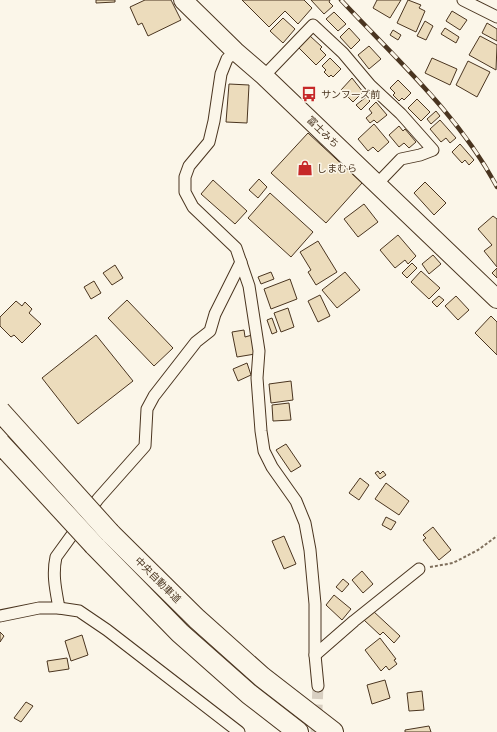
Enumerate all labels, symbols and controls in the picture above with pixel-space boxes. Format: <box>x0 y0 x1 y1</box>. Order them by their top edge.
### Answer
bus stop icon: サンフーズ前 <box>300 85 318 103</box>
place label: サンフーズ前 <box>321 89 380 100</box>
street label: 富士みち <box>305 114 341 150</box>
shop icon: しまむら <box>296 159 314 177</box>
place label: しまむら <box>317 163 357 174</box>
street label: 中央自動車道 <box>133 555 183 605</box>

